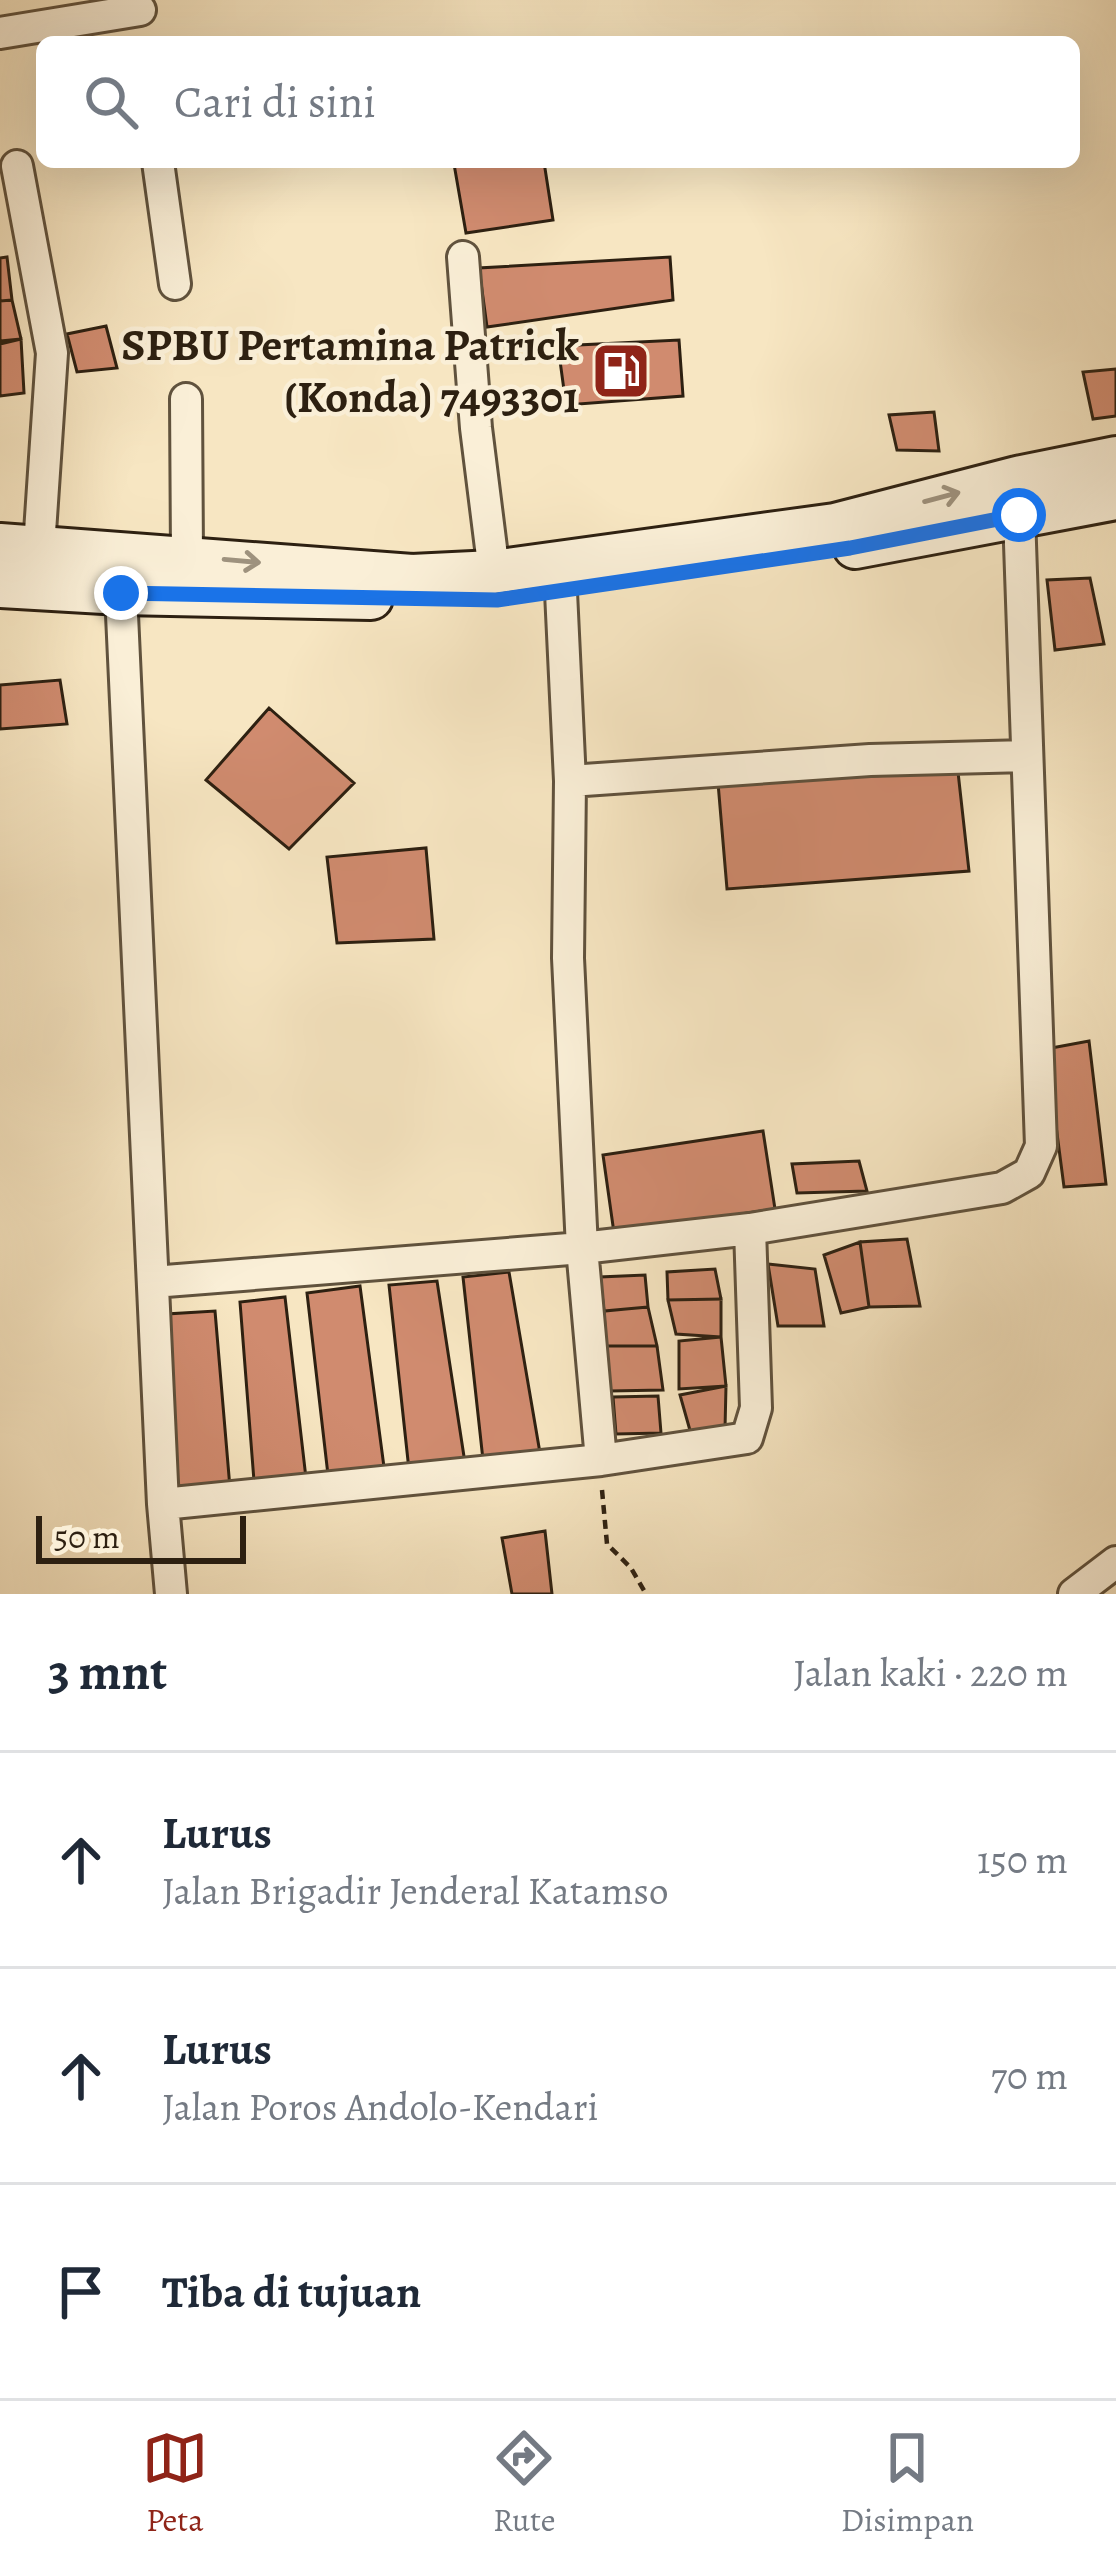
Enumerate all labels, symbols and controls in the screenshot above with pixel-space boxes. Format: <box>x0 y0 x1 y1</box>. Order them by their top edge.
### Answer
search box <box>36 36 1080 168</box>
icon: search <box>78 69 144 135</box>
text: Cari di sini <box>174 71 376 133</box>
place label: SPBU Pertamina Patrick (Konda) 7493301 <box>121 314 580 428</box>
fuel station icon: SPBU Pertamina Patrick (Konda) 7493301 <box>590 340 652 402</box>
one-way arrow <box>922 485 960 507</box>
route start <box>992 488 1046 542</box>
one-way arrow <box>222 550 261 573</box>
route end <box>94 566 148 620</box>
scale bar <box>36 1510 246 1563</box>
text: 50 m <box>54 1514 120 1559</box>
text: 3 mnt <box>48 1637 167 1707</box>
text: Jalan kaki · 220 m <box>793 1646 1068 1699</box>
text: Lurus <box>162 1802 272 1864</box>
icon: ahead <box>48 1827 114 1893</box>
text: 150 m <box>977 1833 1068 1886</box>
text: Jalan Brigadir Jenderal Katamso <box>162 1864 668 1917</box>
text: Lurus <box>162 2018 272 2080</box>
icon: ahead <box>48 2043 114 2109</box>
text: 70 m <box>991 2049 1068 2102</box>
text: Jalan Poros Andolo-Kendari <box>162 2080 599 2133</box>
icon: arrive <box>48 2259 114 2325</box>
text: Tiba di tujuan <box>162 2261 421 2323</box>
tab: Peta <box>142 2425 208 2542</box>
tab: Rute <box>491 2425 557 2542</box>
tab: Disimpan <box>841 2425 974 2542</box>

